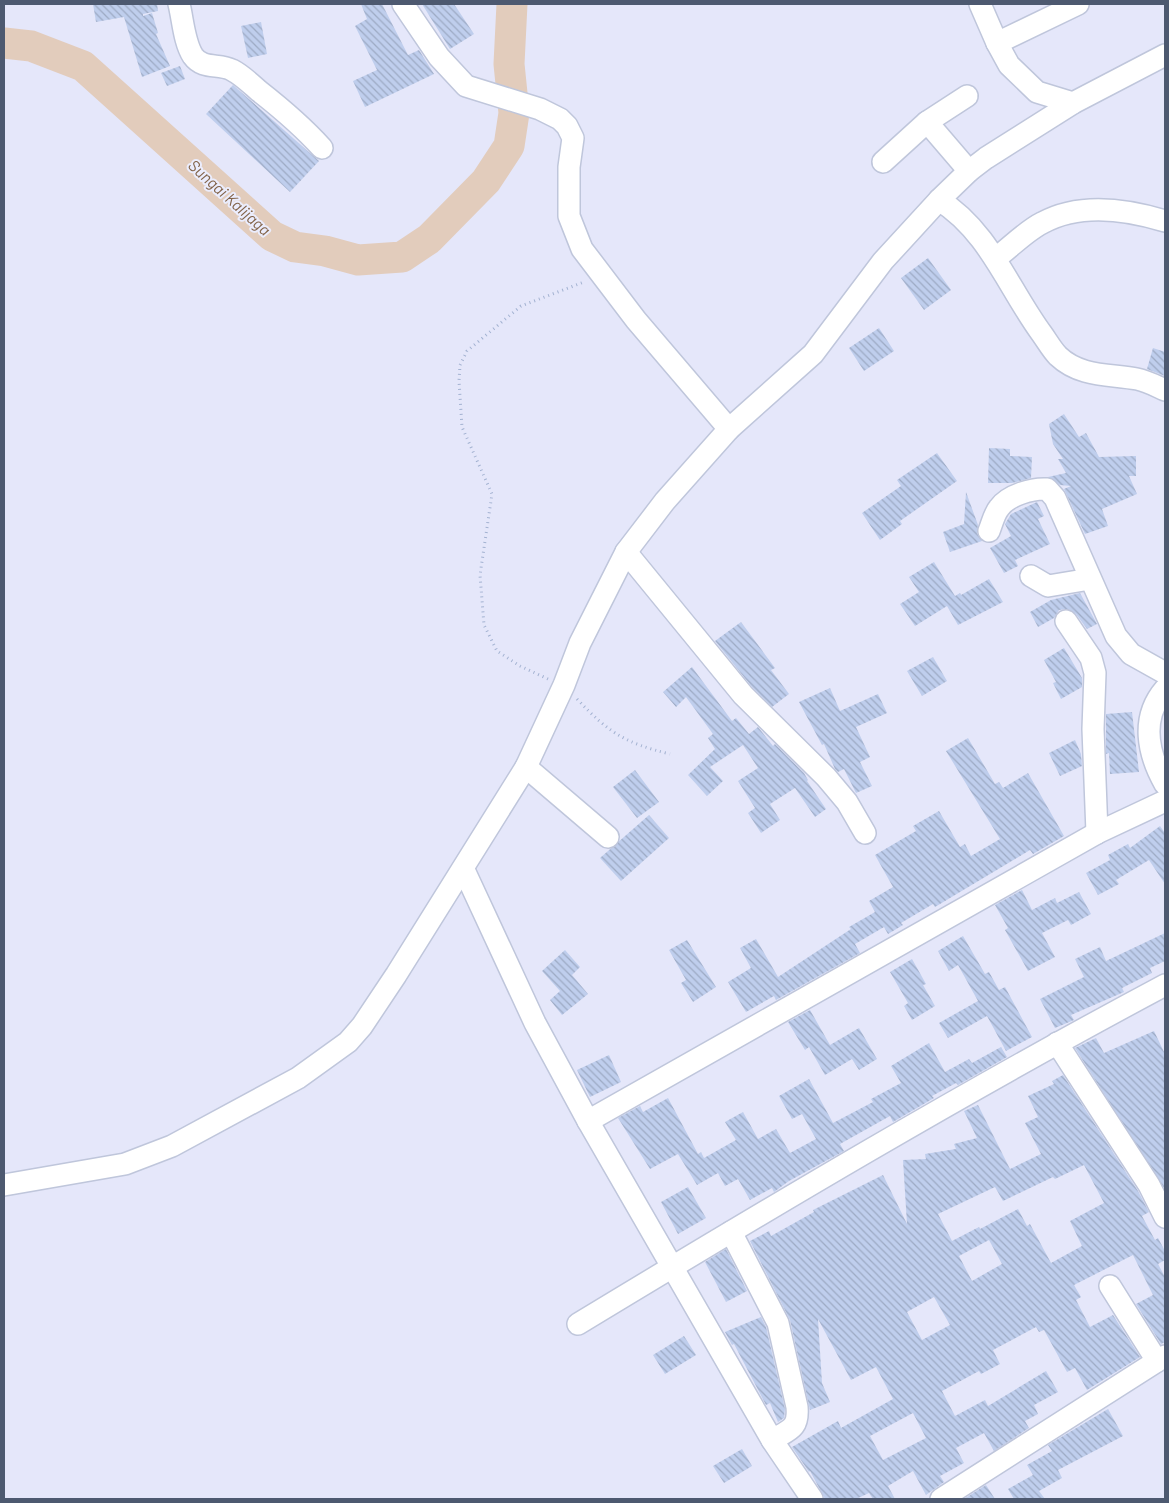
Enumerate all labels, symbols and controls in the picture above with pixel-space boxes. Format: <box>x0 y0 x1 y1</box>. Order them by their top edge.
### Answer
water label: Sungai Kalijaga <box>185 155 275 239</box>

